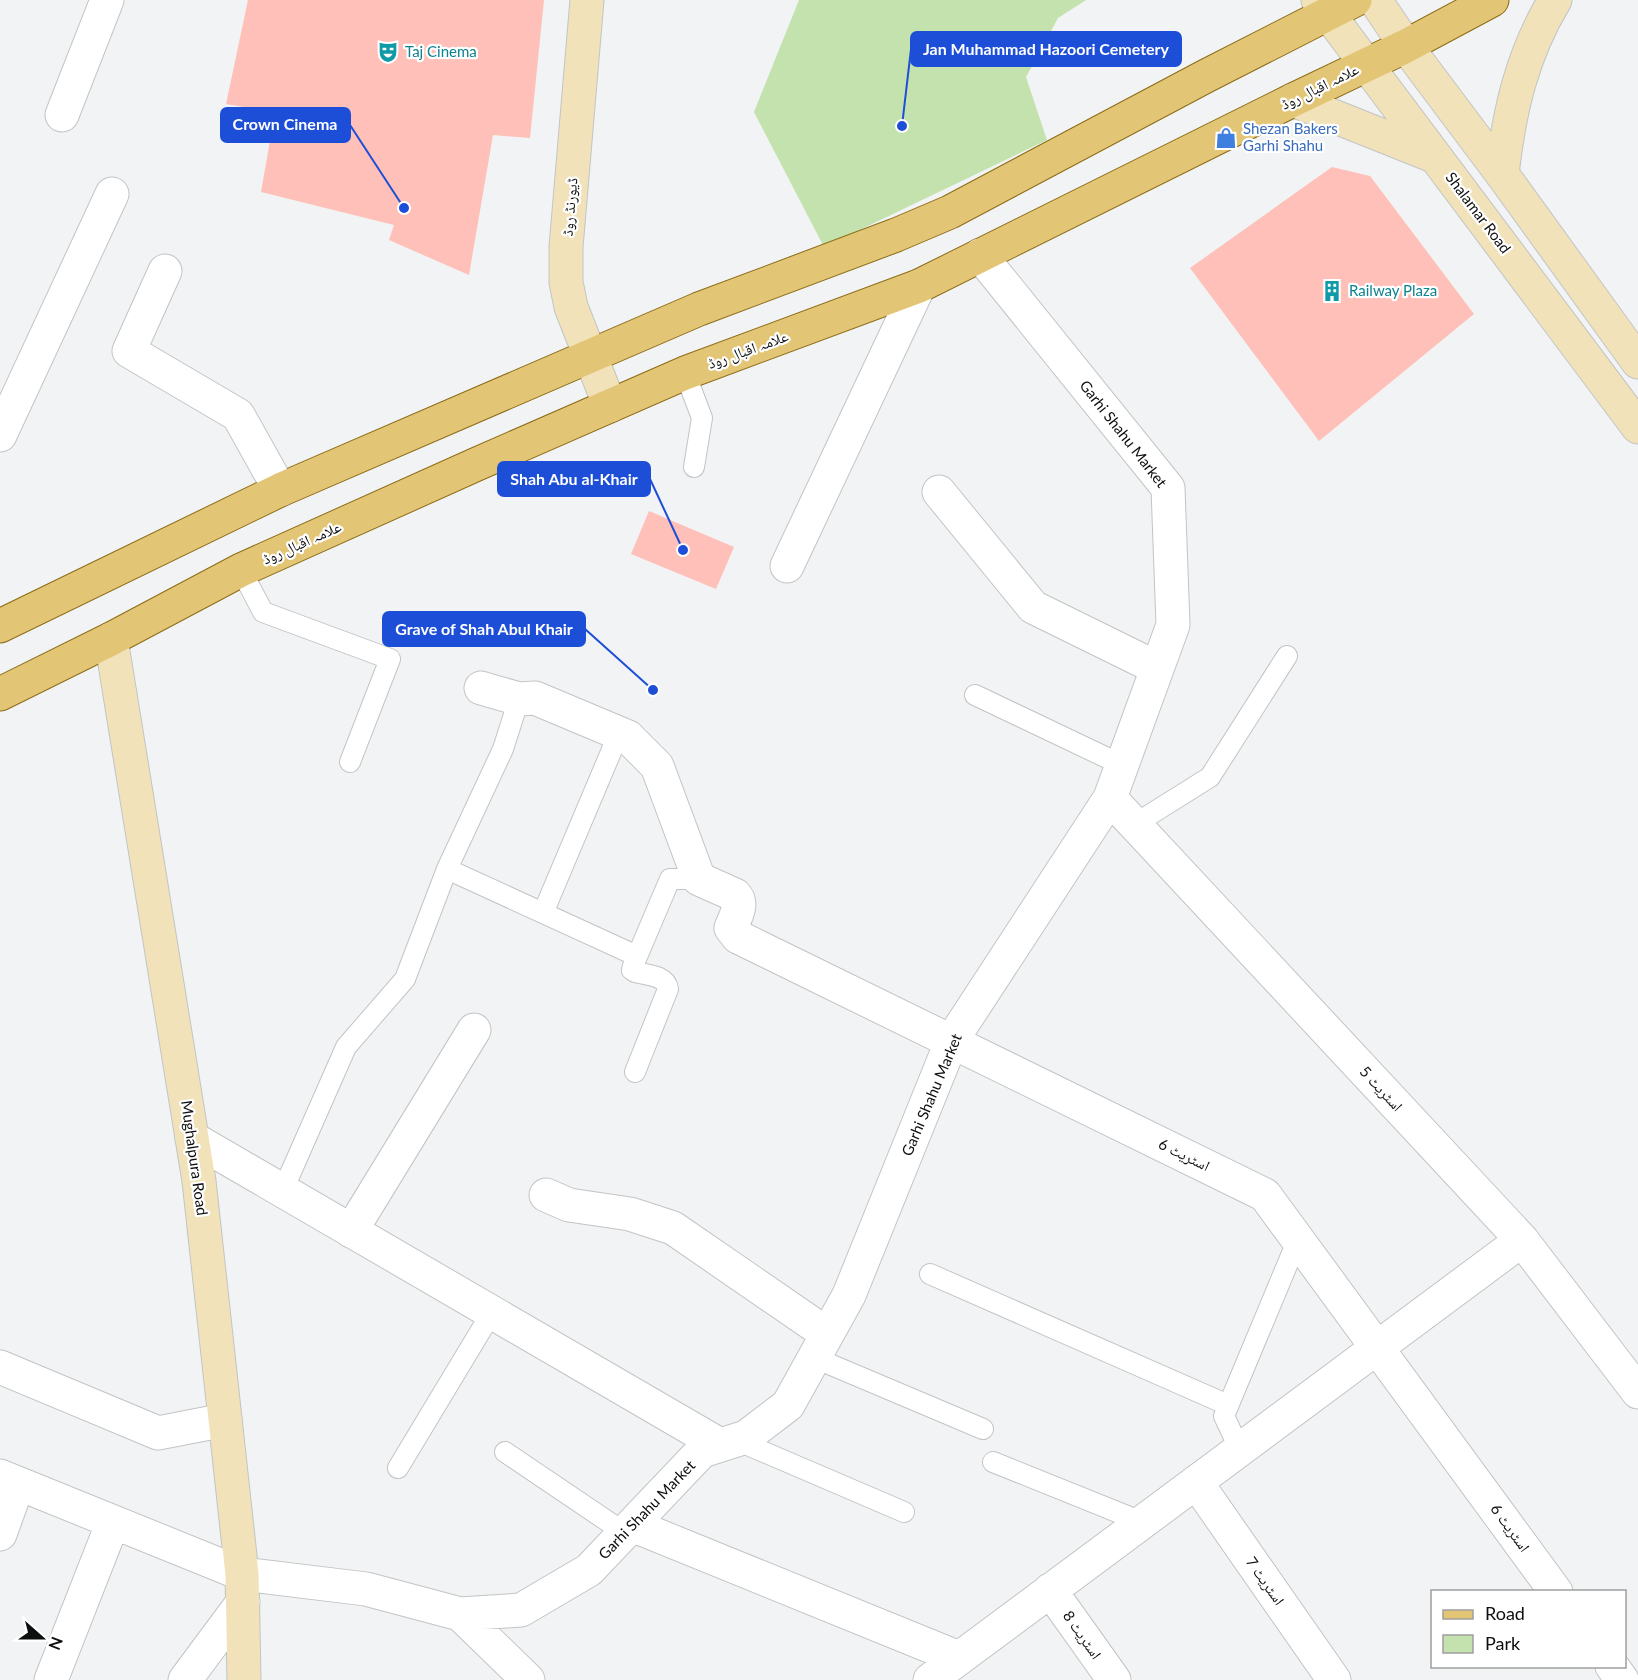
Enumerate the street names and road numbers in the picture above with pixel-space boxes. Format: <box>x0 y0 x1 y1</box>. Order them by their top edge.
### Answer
street label: علامہ اقبال روڈ <box>1278 59 1363 114</box>
street label: Shalamar Road <box>1442 168 1515 257</box>
street label: ڈیورنڈ روڈ <box>557 177 582 237</box>
street label: علامہ اقبال روڈ <box>705 326 791 374</box>
street label: Garhi Shahu Market <box>1076 376 1172 491</box>
street label: علامہ اقبال روڈ <box>259 517 345 569</box>
street label: Garhi Shahu Market <box>897 1030 965 1158</box>
street label: اسٹریٹ 5 <box>1356 1062 1407 1115</box>
street label: Mughalpura Road <box>178 1099 212 1217</box>
street label: اسٹریٹ 6 <box>1155 1134 1213 1175</box>
street label: Garhi Shahu Market <box>594 1455 699 1563</box>
street label: اسٹریٹ 6 <box>1487 1500 1534 1555</box>
street label: اسٹریٹ 7 <box>1242 1553 1289 1609</box>
street label: اسٹریٹ 8 <box>1059 1607 1106 1663</box>

